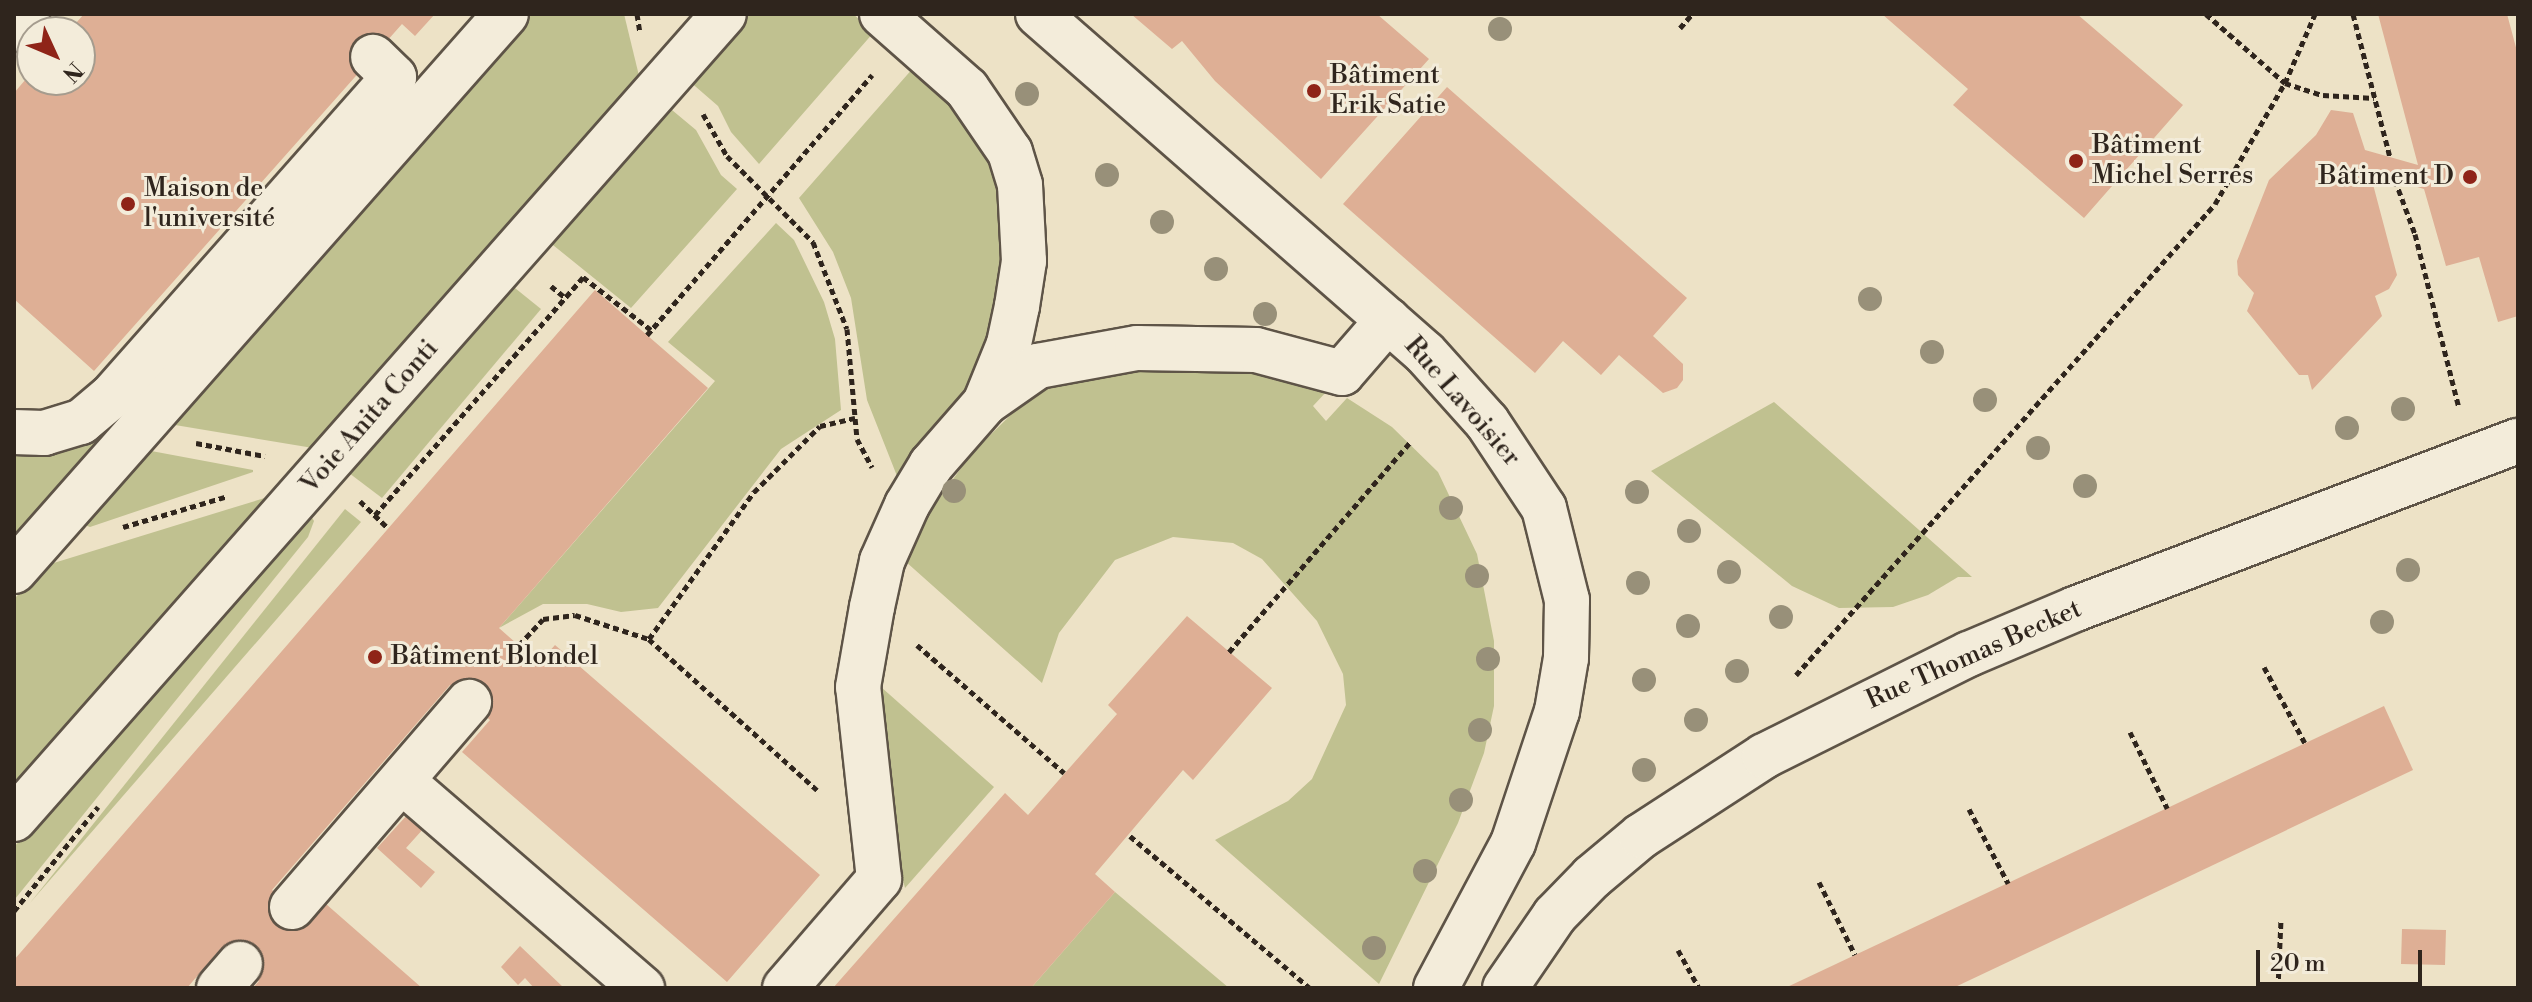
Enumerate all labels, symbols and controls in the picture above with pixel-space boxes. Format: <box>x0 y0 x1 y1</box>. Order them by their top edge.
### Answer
north arrow <box>16 16 96 96</box>
text: N <box>56 56 88 87</box>
place label: Bâtiment Erik Satie <box>1330 60 1446 122</box>
marker: Bâtiment Erik Satie <box>1305 82 1323 100</box>
place label: Bâtiment Michel Serres <box>2092 130 2254 192</box>
marker: Bâtiment Michel Serres <box>2067 152 2085 170</box>
place label: Bâtiment D <box>2319 161 2454 193</box>
marker: Bâtiment D <box>2461 168 2479 186</box>
place label: Maison de l'université <box>144 173 275 234</box>
marker: Maison de l'université <box>119 195 137 213</box>
street label: Rue Lavoisier <box>1397 331 1527 473</box>
street label: Voie Anita Conti <box>295 334 445 500</box>
street label: Rue Thomas Becket <box>1862 594 2086 716</box>
place label: Bâtiment Blondel <box>391 641 598 673</box>
marker: Bâtiment Blondel <box>366 648 384 666</box>
scale bar <box>2260 934 2426 984</box>
text: 20 m <box>2270 949 2326 979</box>

